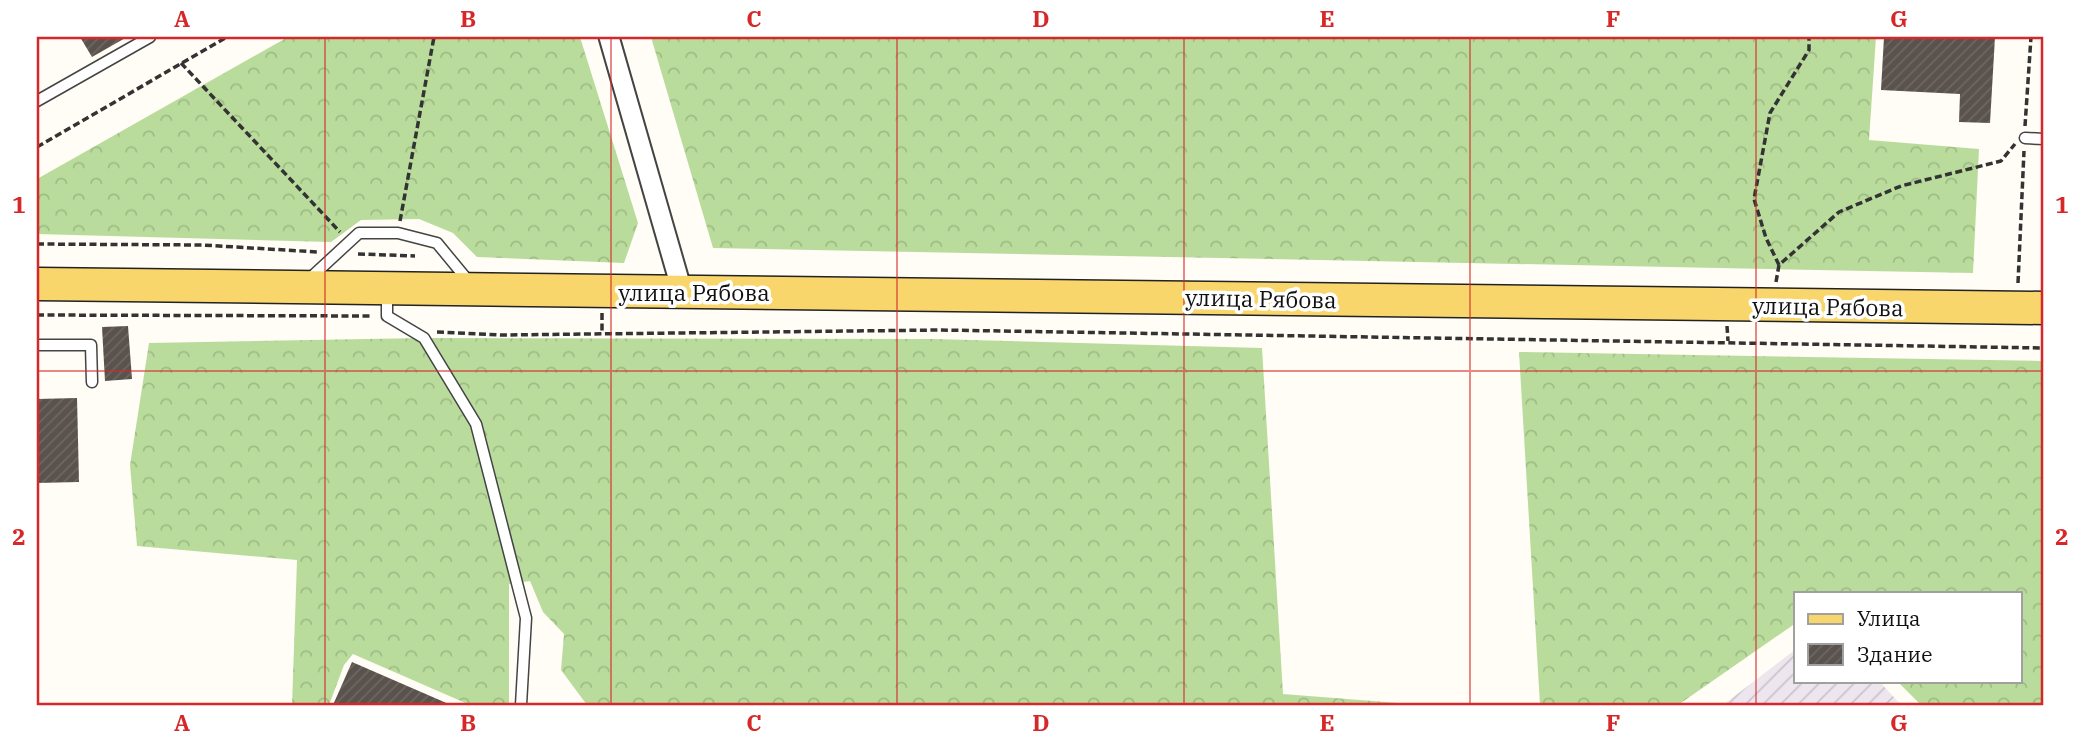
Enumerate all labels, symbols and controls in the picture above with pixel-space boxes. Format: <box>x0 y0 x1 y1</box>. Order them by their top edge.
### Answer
text: A <box>174 3 190 33</box>
text: B <box>460 3 476 33</box>
text: C <box>746 3 762 33</box>
text: D <box>1032 3 1050 33</box>
text: E <box>1319 3 1335 33</box>
text: F <box>1606 3 1620 33</box>
text: G <box>1890 3 1908 33</box>
text: 1 <box>12 189 26 219</box>
text: 1 <box>2055 189 2069 219</box>
street label: улица Рябова <box>618 277 770 307</box>
street label: улица Рябова <box>1185 282 1337 314</box>
street label: улица Рябова <box>1752 290 1904 322</box>
text: 2 <box>12 521 26 551</box>
text: 2 <box>2055 521 2069 551</box>
legend <box>1794 592 2022 682</box>
text: Улица <box>1857 604 1921 632</box>
text: Здание <box>1857 640 1932 668</box>
text: A <box>174 707 190 737</box>
text: B <box>460 707 476 737</box>
text: C <box>746 707 762 737</box>
text: D <box>1032 707 1050 737</box>
text: E <box>1319 707 1335 737</box>
text: F <box>1606 707 1620 737</box>
text: G <box>1890 707 1908 737</box>

